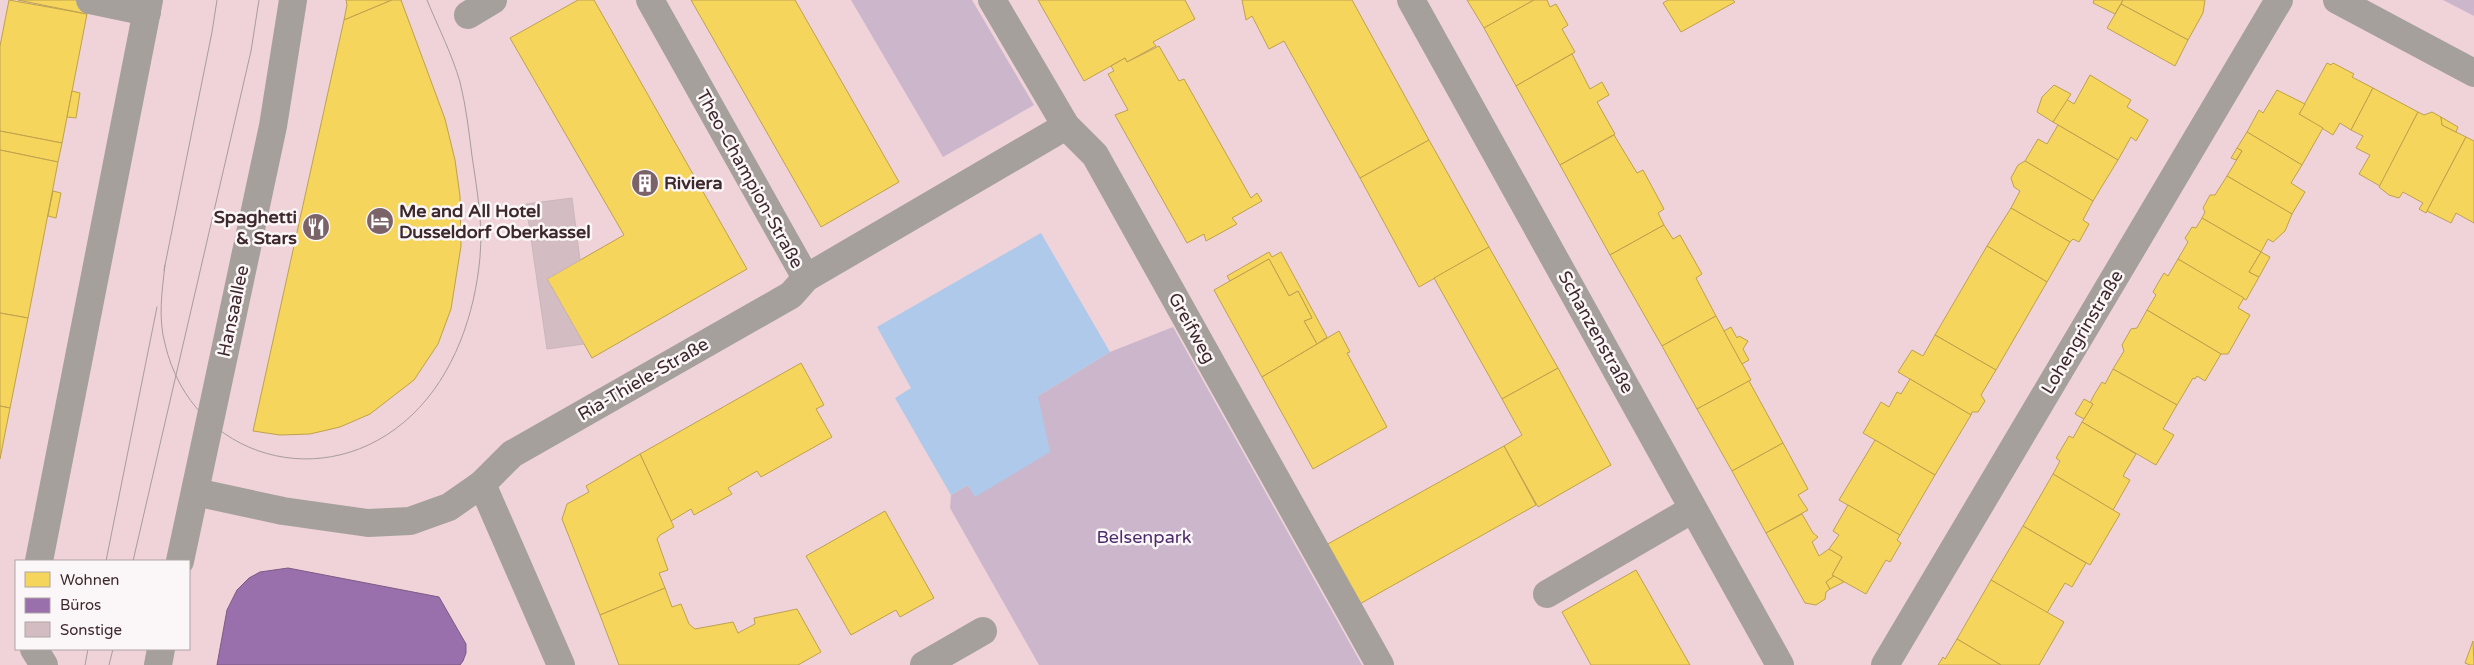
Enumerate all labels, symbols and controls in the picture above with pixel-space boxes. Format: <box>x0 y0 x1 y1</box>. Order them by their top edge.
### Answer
street label: Theo-Champion-Straße <box>692 86 808 272</box>
building icon: Riviera <box>630 168 660 198</box>
place label: Riviera <box>664 172 723 194</box>
place label: Me and All Hotel Dusseldorf Oberkassel <box>399 200 591 243</box>
place label: Spaghetti & Stars <box>214 206 297 249</box>
hotel icon: Me and All Hotel Dusseldorf Oberkassel <box>365 206 395 236</box>
restaurant icon: Spaghetti & Stars <box>301 212 331 242</box>
street label: Hansaallee <box>213 263 253 359</box>
street label: Lohengrinstraße <box>2036 266 2128 398</box>
street label: Schanzenstraße <box>1553 267 1639 397</box>
street label: Greifweg <box>1164 289 1220 367</box>
street label: Ria-Thiele-Straße <box>574 333 712 425</box>
park label: Belsenpark <box>1096 526 1192 548</box>
legend <box>15 560 190 650</box>
text: Wohnen <box>60 571 120 589</box>
text: Büros <box>60 596 101 614</box>
text: Sonstige <box>60 621 122 639</box>

